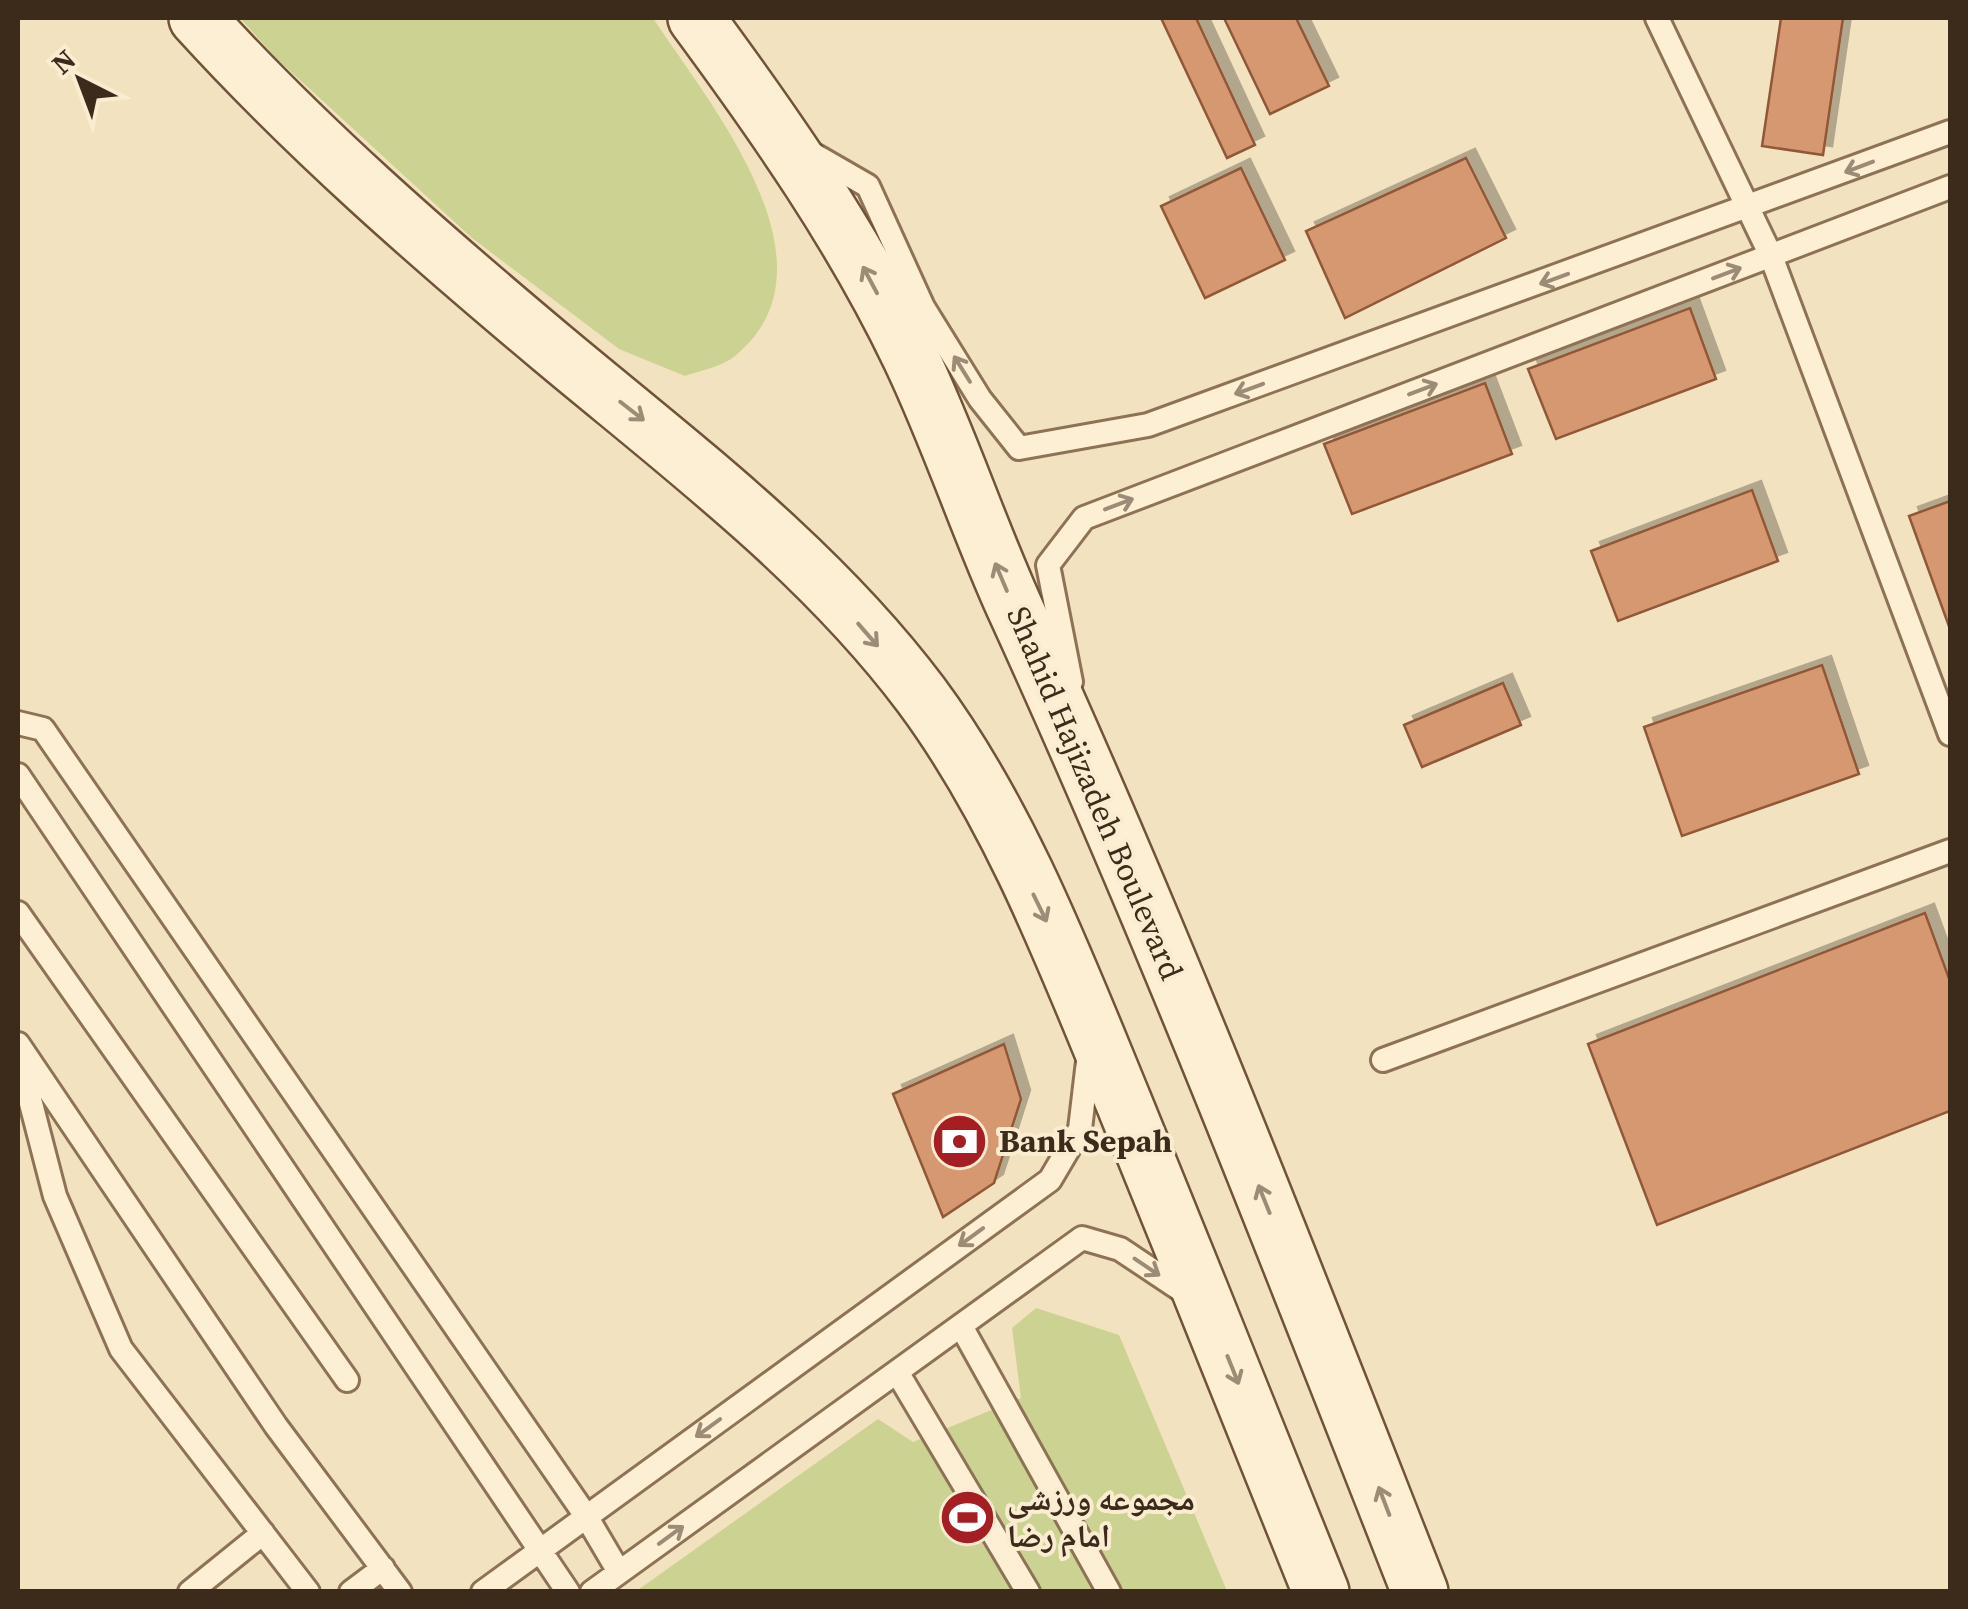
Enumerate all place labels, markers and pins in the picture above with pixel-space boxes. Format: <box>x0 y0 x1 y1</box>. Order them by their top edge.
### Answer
bank icon: Bank Sepah <box>930 1111 990 1171</box>
place label: Bank Sepah <box>999 1119 1172 1163</box>
place label: مجموعه ورزشی امام رضا <box>1007 1477 1195 1558</box>
sports icon: مجموعه ورزشی امام رضا <box>938 1487 998 1547</box>

